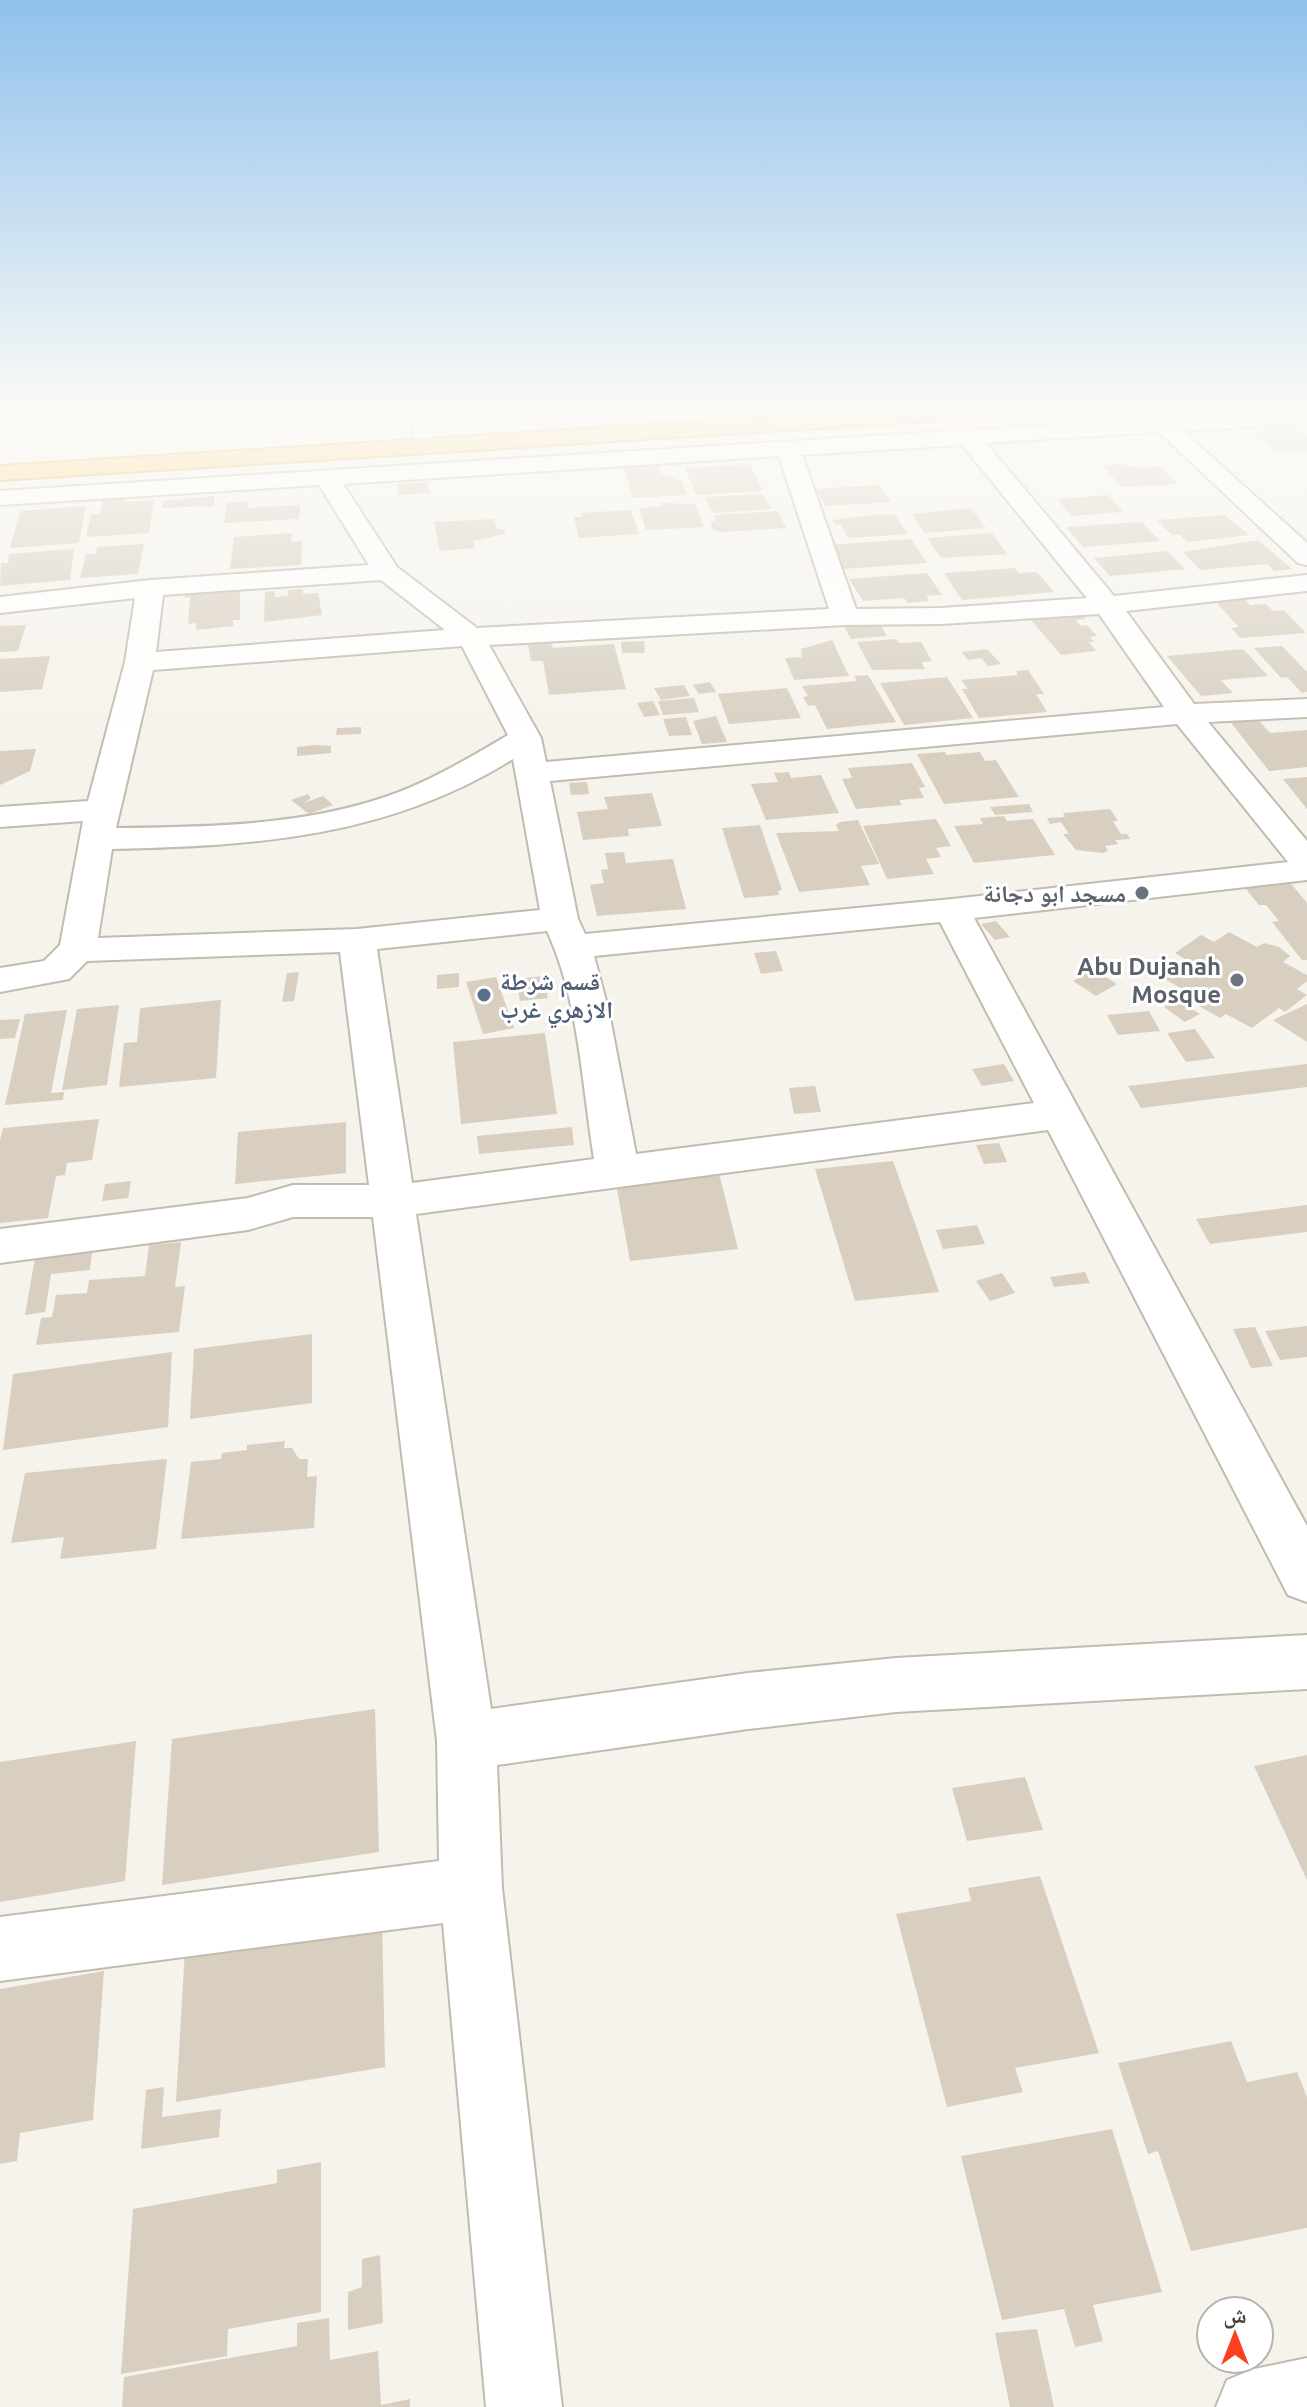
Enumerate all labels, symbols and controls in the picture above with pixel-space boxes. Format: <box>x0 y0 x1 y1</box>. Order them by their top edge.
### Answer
place label: مسجد ابو دجانة <box>983 880 1126 907</box>
marker: مسجد ابو دجانة <box>1133 884 1151 902</box>
place label: Abu Dujanah Mosque <box>1077 953 1221 1008</box>
place label: قسم شرطة الازهري غرب <box>500 968 613 1028</box>
marker: Abu Dujanah Mosque <box>1228 971 1246 989</box>
marker: قسم شرطة الازهري غرب <box>475 986 493 1004</box>
north arrow <box>1195 2295 1275 2375</box>
text: ش <box>1223 2302 1247 2329</box>

